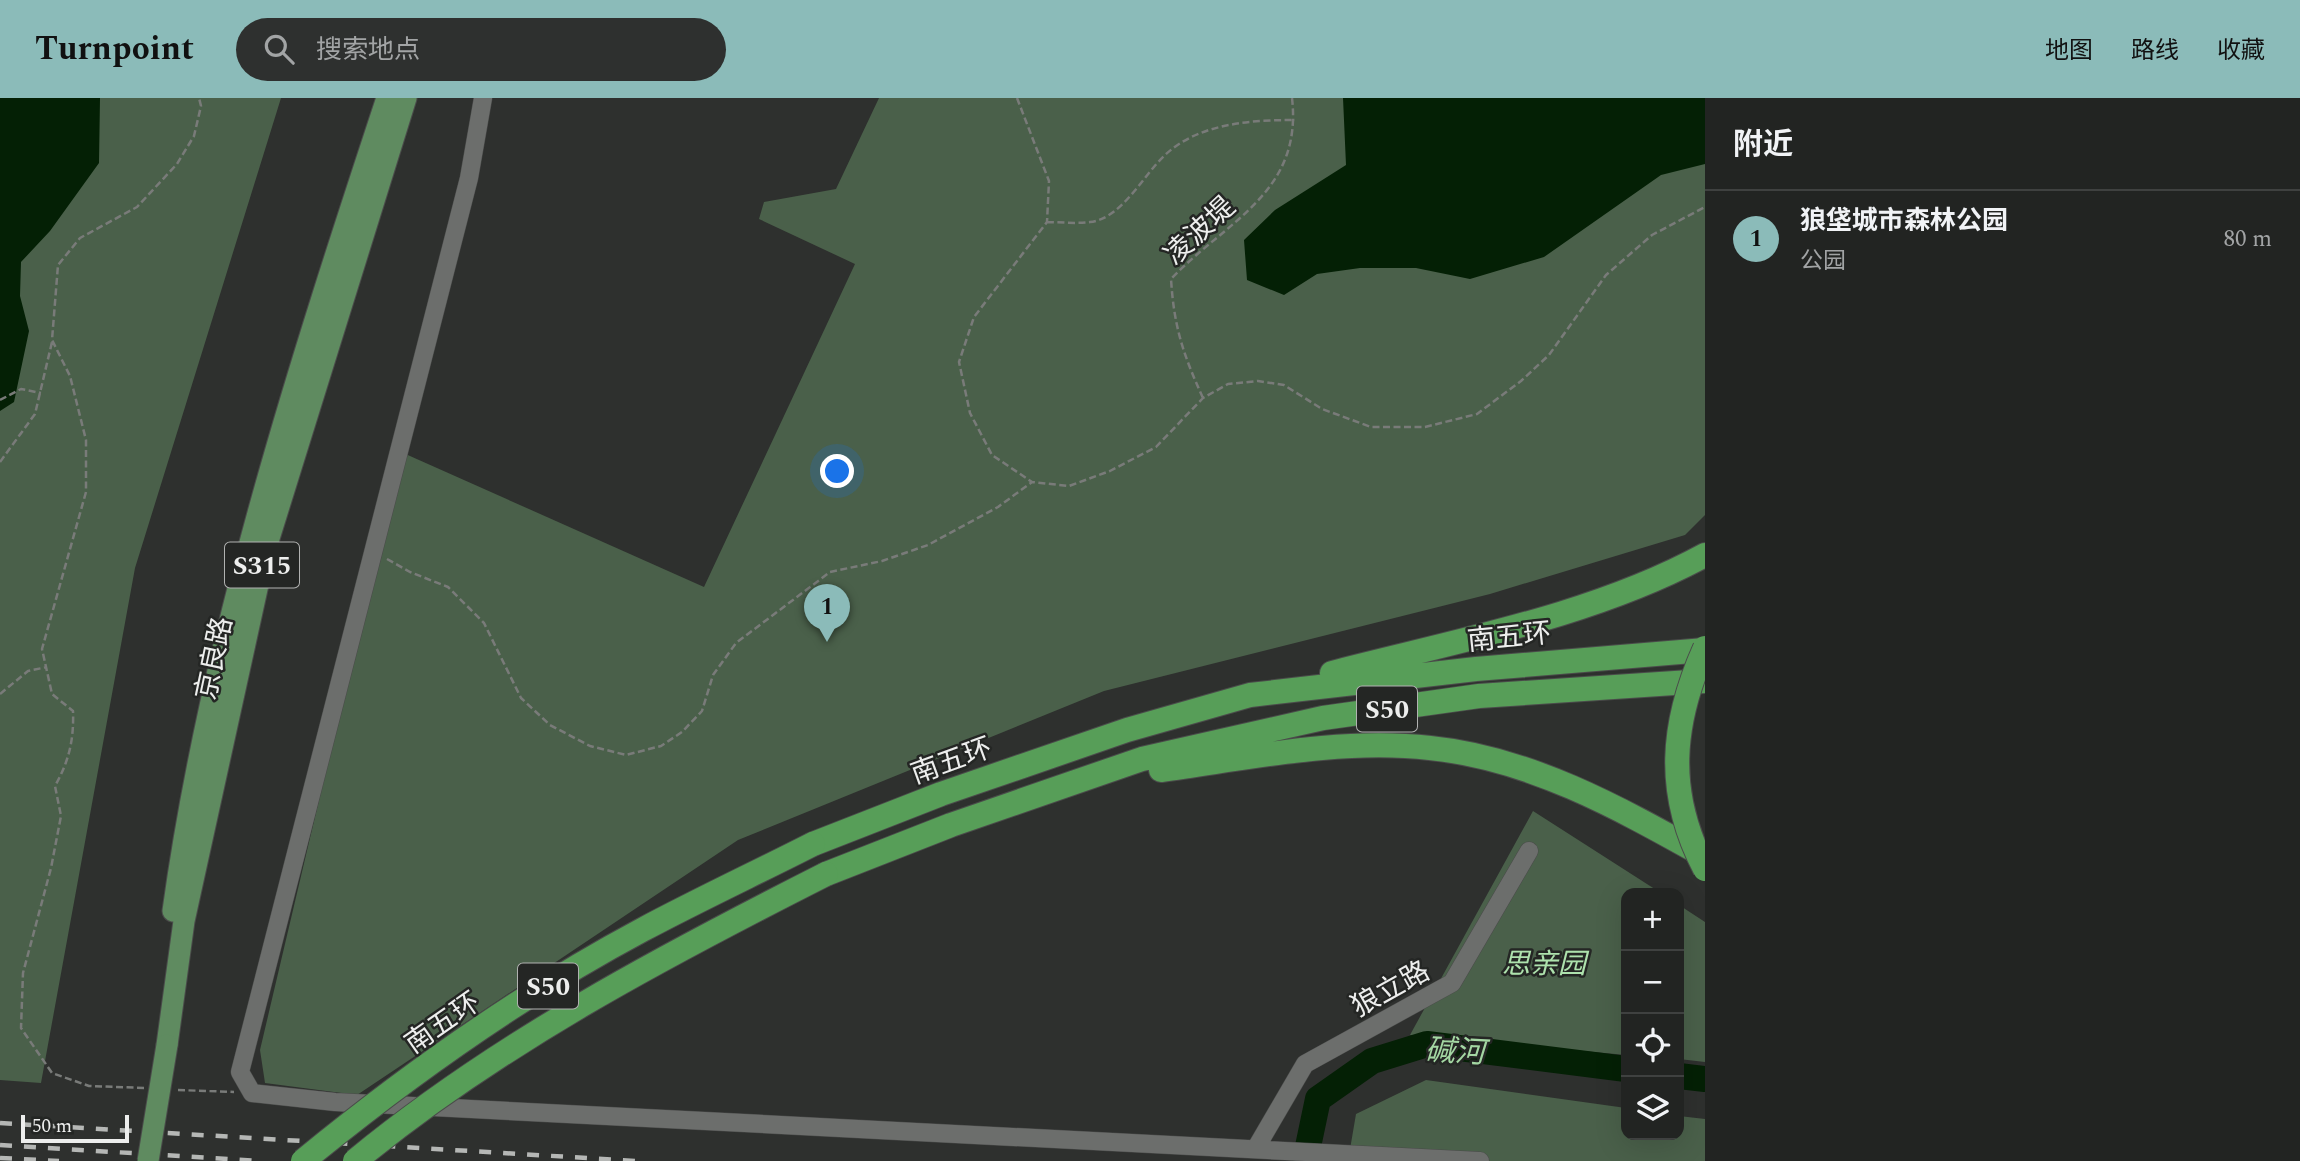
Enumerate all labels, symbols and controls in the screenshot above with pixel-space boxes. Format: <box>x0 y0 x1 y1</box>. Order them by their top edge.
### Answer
search box <box>236 18 726 81</box>
text: Turnpoint <box>35 24 194 74</box>
icon: search <box>260 30 298 68</box>
text: 搜索地点 <box>316 30 420 70</box>
text: 地图 <box>2045 33 2093 69</box>
text: 路线 <box>2131 33 2179 69</box>
text: 收藏 <box>2217 33 2265 69</box>
text: 附近 <box>1733 122 1793 168</box>
street label: 凌波堤 <box>1155 187 1245 275</box>
text: 狼垡城市森林公园 <box>1800 201 2008 241</box>
text: 1 <box>1750 222 1762 257</box>
text: 80 m <box>2223 222 2272 257</box>
text: 公园 <box>1800 244 1846 279</box>
your location <box>820 454 854 488</box>
road number: S315 <box>225 542 299 587</box>
pin: 1 <box>804 584 850 642</box>
street label: 南五环 <box>1465 612 1553 663</box>
street label: 京良路 <box>185 613 244 704</box>
road number: S50 <box>1357 687 1417 732</box>
street label: 南五环 <box>905 727 998 796</box>
map controls <box>1621 888 1684 1140</box>
button: + <box>1621 888 1684 951</box>
park label: 思亲园 <box>1502 943 1590 986</box>
street label: 狼立路 <box>1344 950 1438 1028</box>
button: − <box>1621 951 1684 1014</box>
road number: S50 <box>518 964 578 1009</box>
street label: 南五环 <box>396 982 490 1065</box>
button: locate <box>1621 1014 1684 1077</box>
water label: 碱河 <box>1424 1027 1491 1077</box>
button: layers <box>1621 1077 1684 1140</box>
scale bar <box>21 1112 130 1144</box>
text: 50 m <box>32 1112 72 1141</box>

